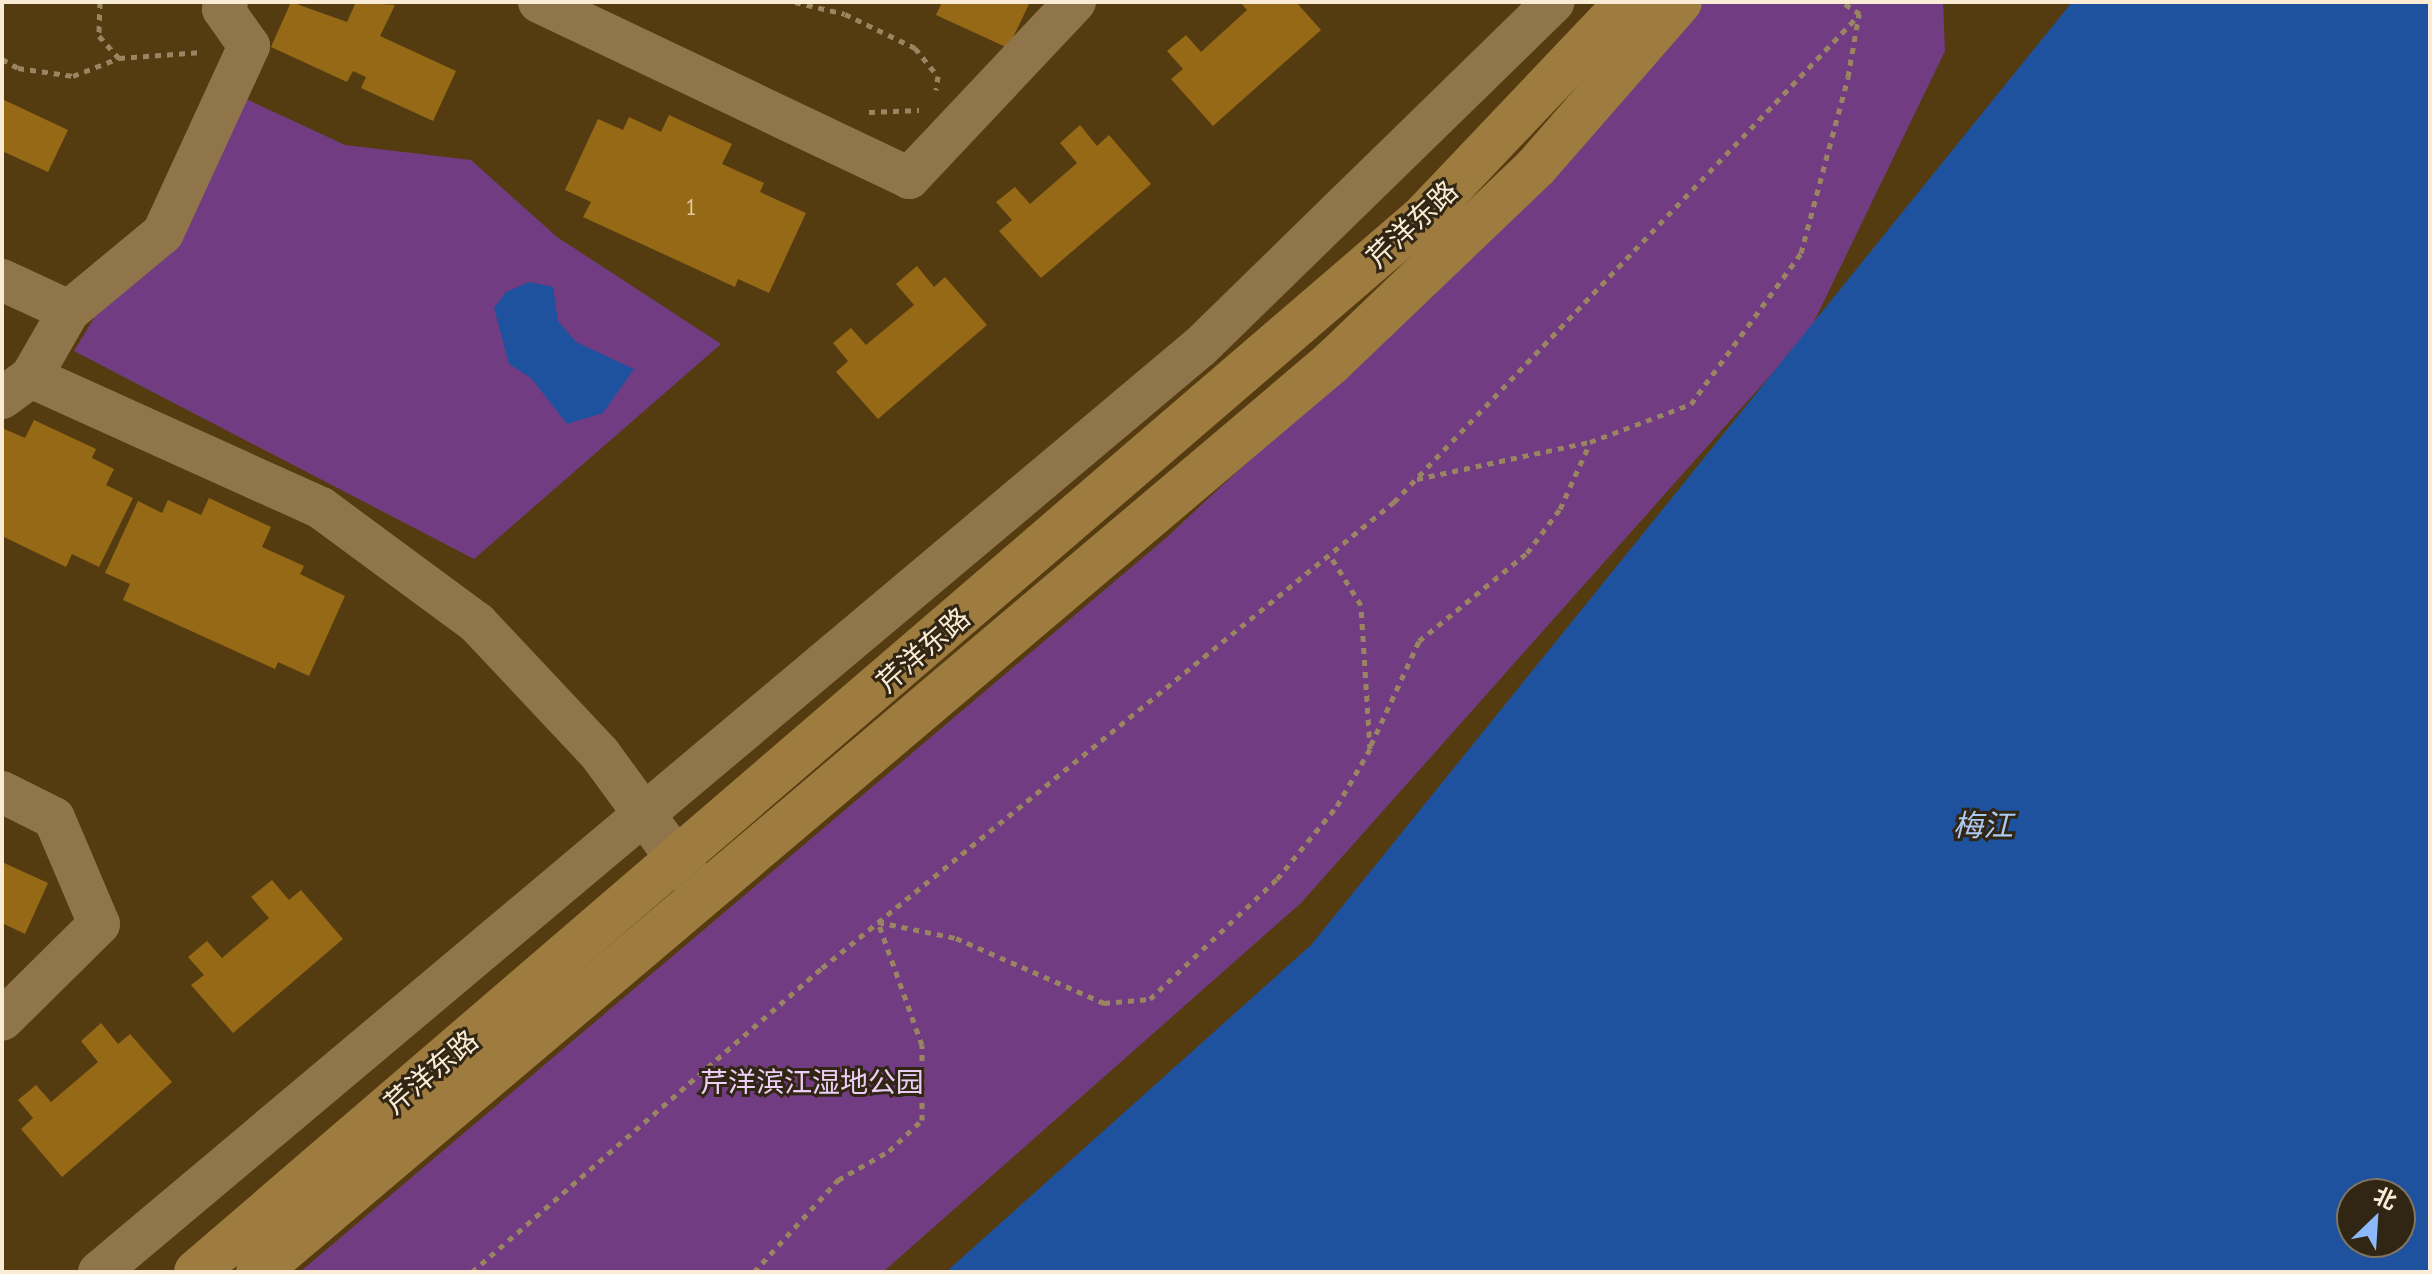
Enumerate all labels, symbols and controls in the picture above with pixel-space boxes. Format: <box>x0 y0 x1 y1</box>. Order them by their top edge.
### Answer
street label: 芹洋东路 <box>1360 174 1464 274</box>
house number: 1 <box>686 193 696 221</box>
street label: 芹洋东路 <box>870 601 976 699</box>
water label: 梅江 <box>1953 807 2013 843</box>
street label: 芹洋东路 <box>377 1023 485 1121</box>
park label: 芹洋滨江湿地公园 <box>700 1065 924 1099</box>
north arrow <box>2336 1178 2416 1258</box>
text: 北 <box>2369 1181 2401 1215</box>

